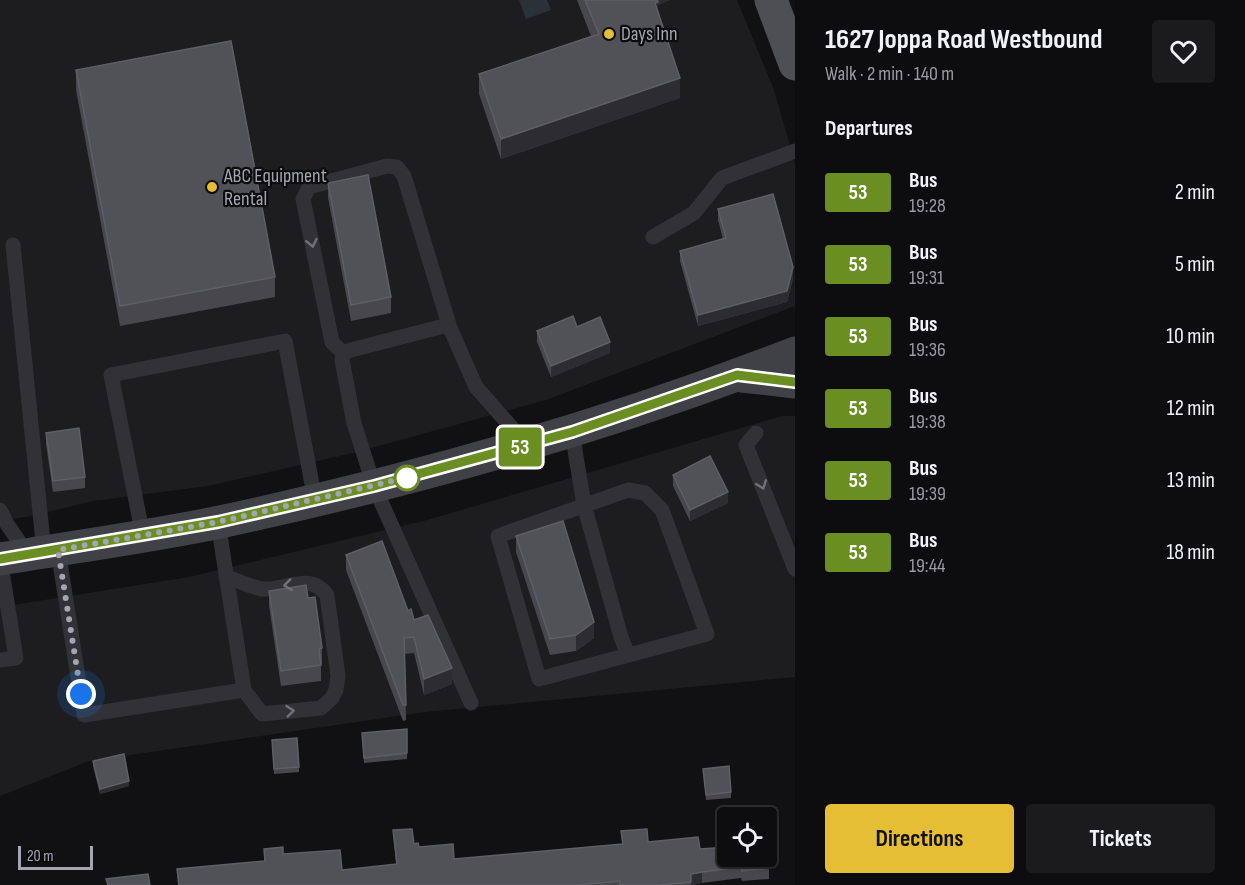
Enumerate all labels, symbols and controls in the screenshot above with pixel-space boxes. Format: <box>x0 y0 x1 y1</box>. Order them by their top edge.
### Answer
button: heart <box>1152 20 1215 83</box>
place label: Days Inn <box>621 22 678 46</box>
text: 1627 Joppa Road Westbound <box>825 23 1102 56</box>
marker: Days Inn <box>602 27 616 41</box>
text: Walk · 2 min · 140 m <box>825 62 954 86</box>
text: Departures <box>825 115 913 142</box>
place label: ABC Equipment Rental <box>223 164 327 211</box>
text: Bus <box>909 167 938 194</box>
text: 2 min <box>1175 179 1215 206</box>
marker: ABC Equipment Rental <box>205 180 219 194</box>
text: 53 <box>849 180 867 205</box>
text: 19:28 <box>909 194 946 218</box>
one-way arrow <box>305 238 318 248</box>
text: Bus <box>909 239 938 266</box>
text: 5 min <box>1175 251 1215 278</box>
text: 53 <box>849 252 867 277</box>
text: 19:31 <box>909 266 944 290</box>
text: Bus <box>909 311 938 338</box>
text: 10 min <box>1166 323 1215 350</box>
text: 53 <box>849 324 867 349</box>
text: 19:36 <box>909 338 946 362</box>
text: Bus <box>909 383 938 410</box>
text: 12 min <box>1167 395 1215 422</box>
text: 53 <box>849 396 867 421</box>
text: 19:38 <box>909 410 946 434</box>
line badge: 53 <box>493 428 547 466</box>
text: 53 <box>511 435 529 460</box>
text: Bus <box>909 455 938 482</box>
unlabelled marker <box>394 465 420 491</box>
text: 13 min <box>1167 467 1215 494</box>
text: 53 <box>849 468 867 493</box>
one-way arrow <box>755 479 768 490</box>
text: 19:39 <box>909 482 946 506</box>
text: Bus <box>909 527 938 554</box>
text: 18 min <box>1167 539 1215 566</box>
text: 53 <box>849 540 867 565</box>
text: 19:44 <box>909 554 945 578</box>
one-way arrow <box>284 579 293 591</box>
your location <box>66 679 96 709</box>
one-way arrow <box>285 705 294 718</box>
button: Directions <box>825 804 1014 873</box>
button: Tickets <box>1026 804 1215 873</box>
map controls <box>717 807 777 867</box>
button: locate <box>717 807 777 867</box>
scale bar <box>18 843 93 870</box>
text: 20 m <box>27 847 54 866</box>

